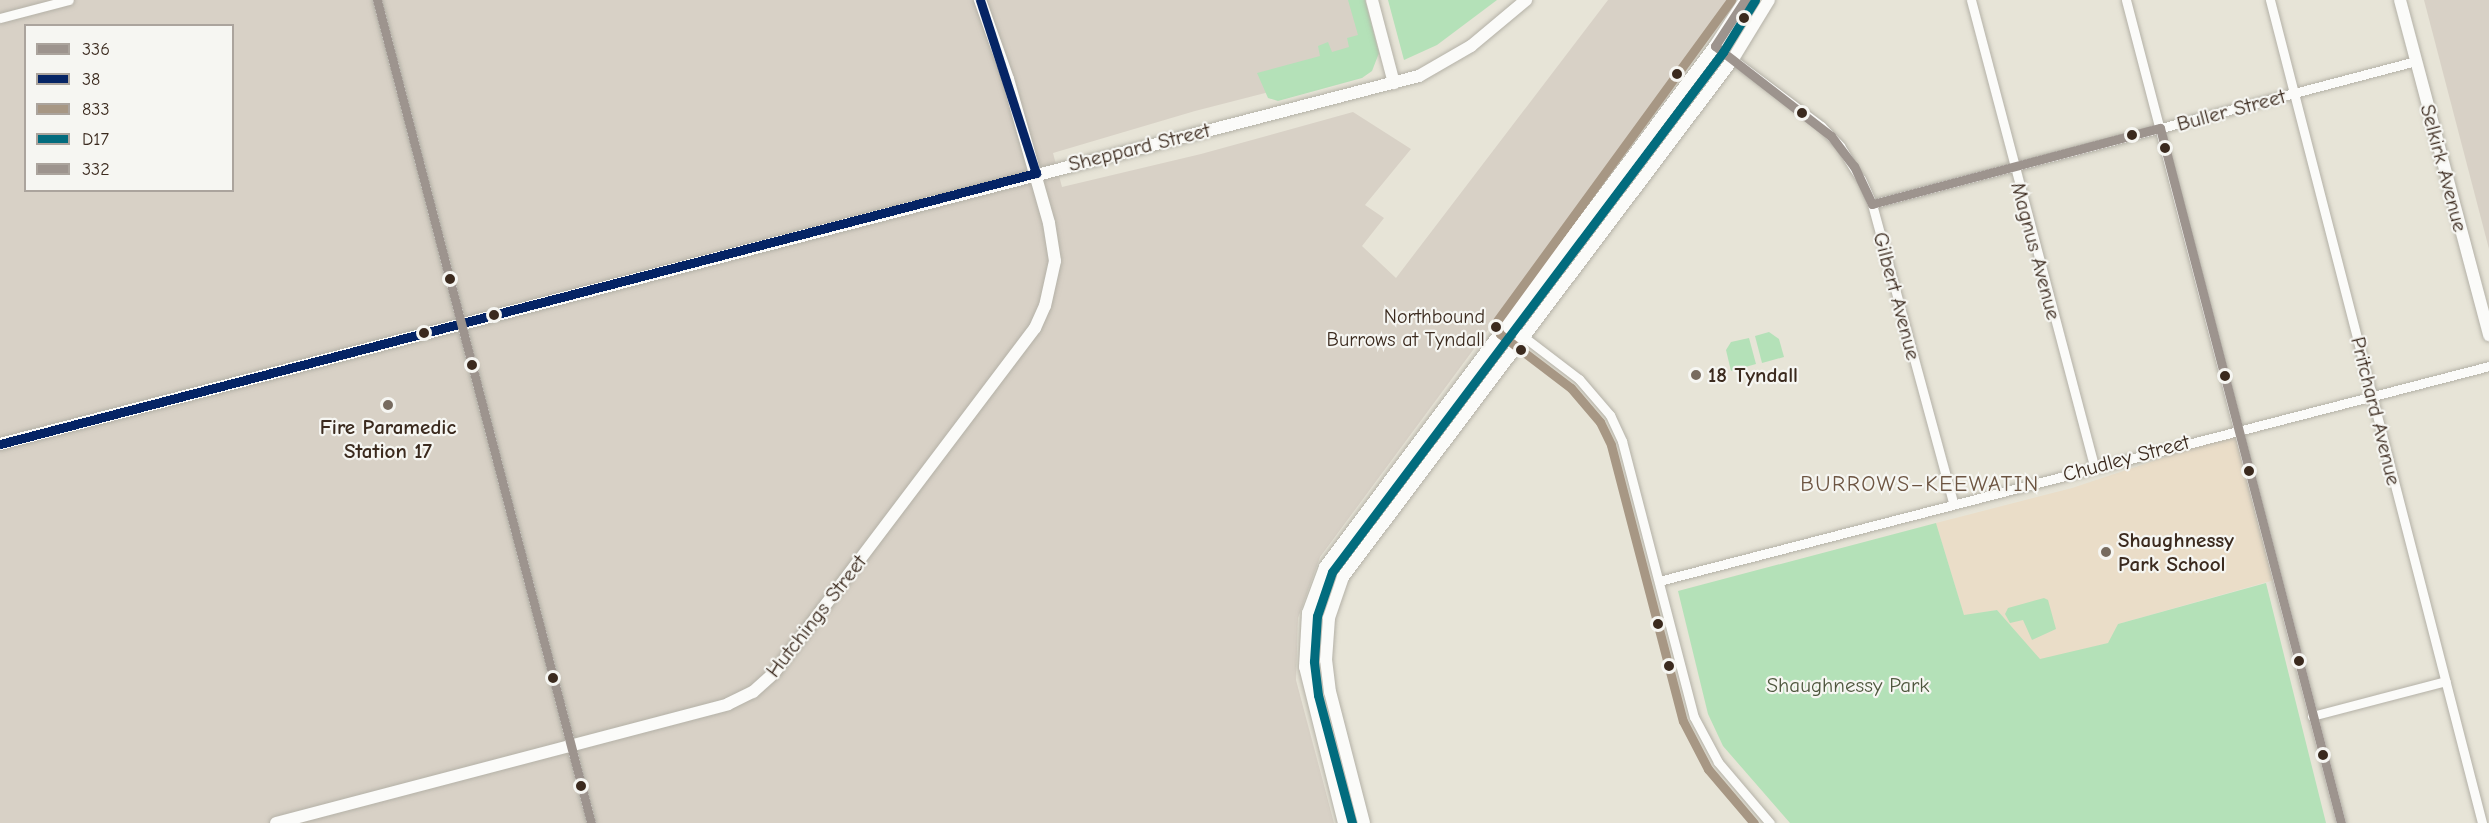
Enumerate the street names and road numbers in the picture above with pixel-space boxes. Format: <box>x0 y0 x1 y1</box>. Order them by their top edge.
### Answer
street label: Buller Street <box>2174 83 2288 137</box>
street label: Selkirk Avenue <box>2415 101 2473 235</box>
street label: Sheppard Street <box>1066 117 1212 177</box>
street label: Magnus Avenue <box>2006 179 2066 323</box>
street label: Gilbert Avenue <box>1868 229 1926 363</box>
street label: Pritchard Avenue <box>2345 334 2407 488</box>
street label: Chudley Street <box>2060 429 2192 487</box>
street label: Hutchings Street <box>760 550 872 682</box>

